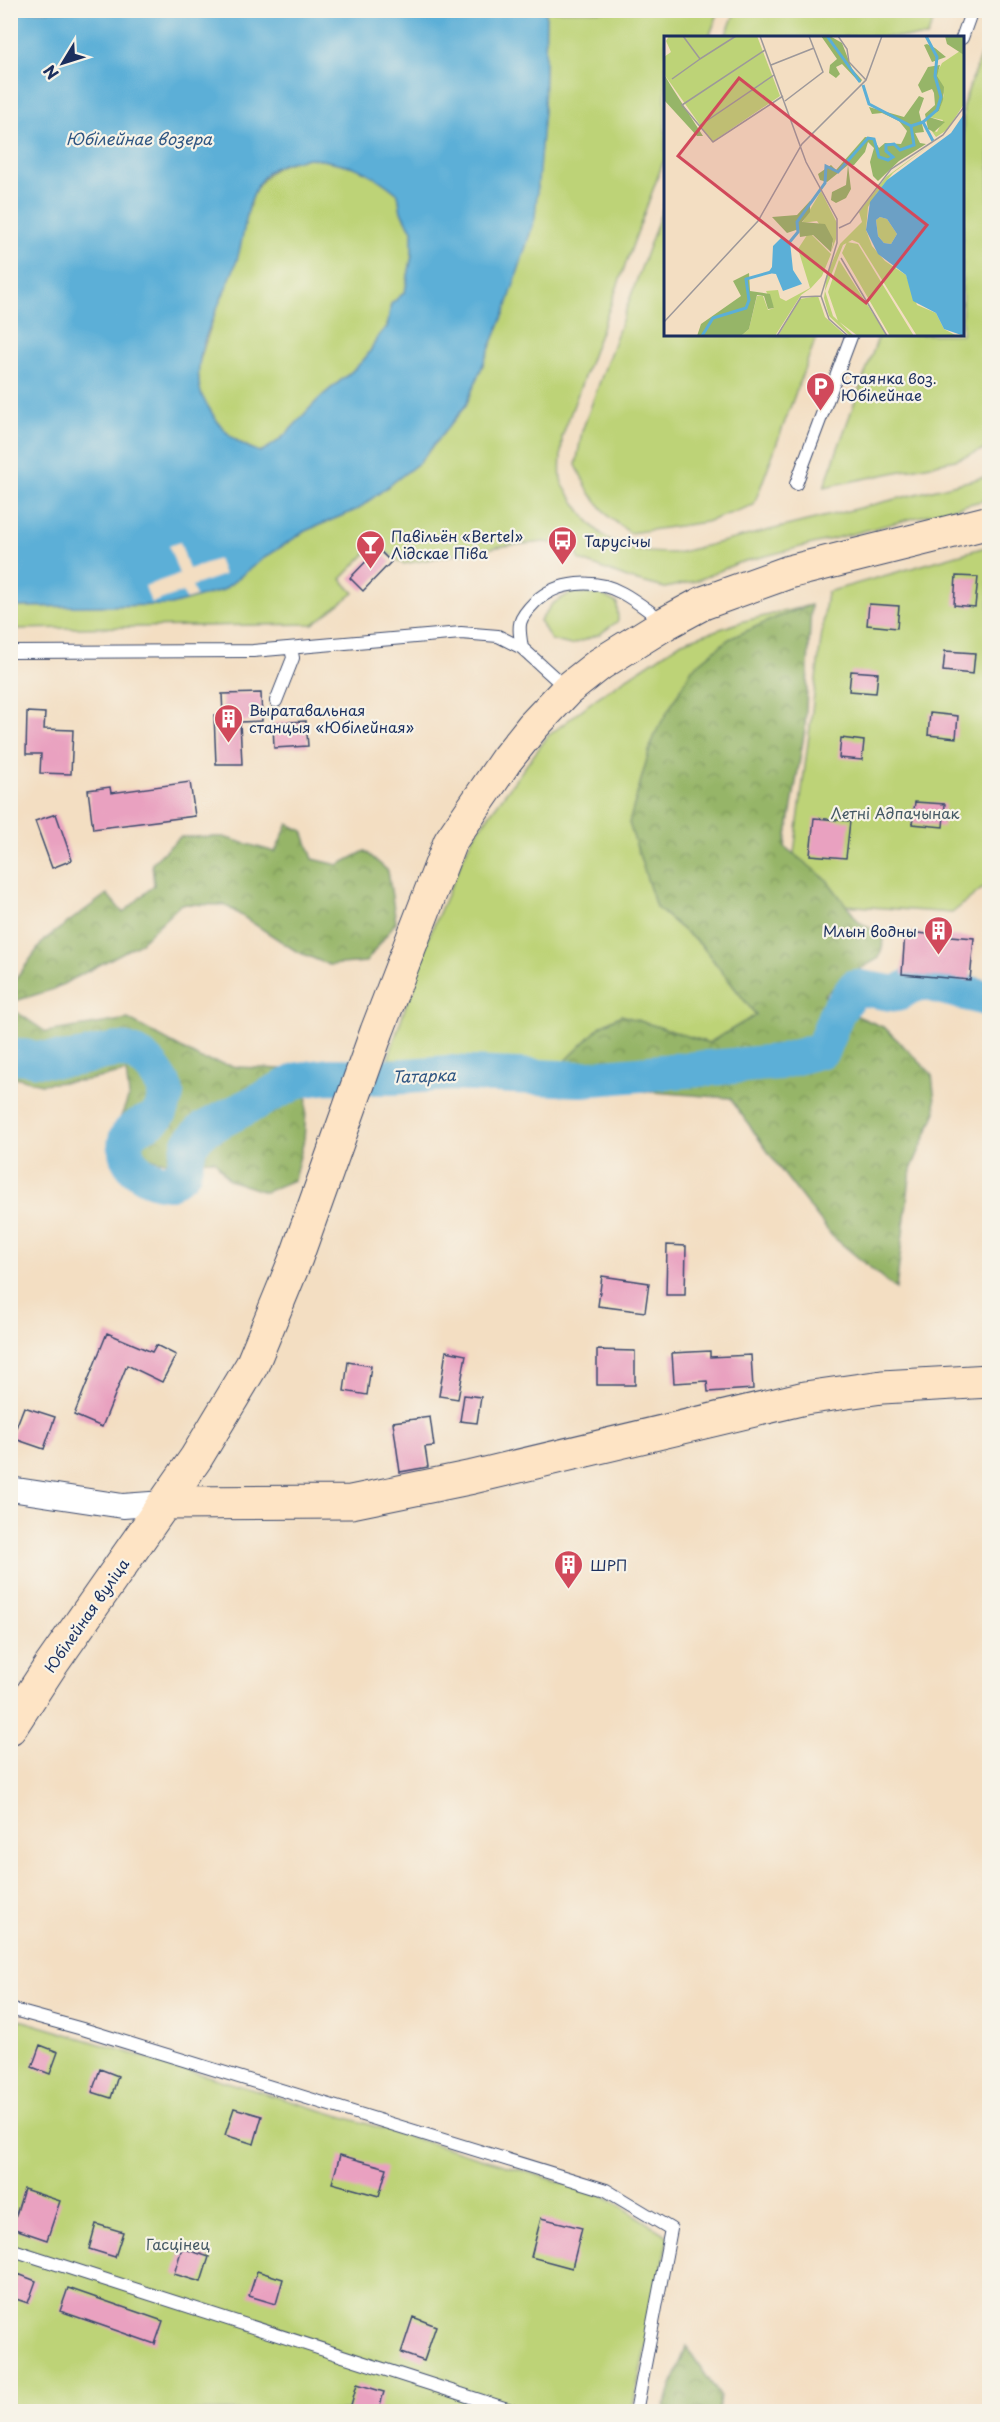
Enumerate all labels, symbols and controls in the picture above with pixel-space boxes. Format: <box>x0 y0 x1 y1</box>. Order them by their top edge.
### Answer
north arrow <box>33 33 93 93</box>
inset map <box>664 36 964 336</box>
text: N <box>37 60 64 85</box>
water label: Юбілейнае возера <box>66 126 213 150</box>
place label: Стаянка воз. Юбілейнае <box>841 366 937 406</box>
parking icon: Стаянка воз. Юбілейнае <box>804 370 836 412</box>
place label: Павільён «Bertel» Лідскае Піва <box>391 524 523 564</box>
bus stop icon: Тарусічы <box>547 524 579 566</box>
bar icon: Павільён «Bertel» Лідскае Піва <box>354 528 386 570</box>
place label: Тарусічы <box>584 529 651 552</box>
place label: Выратавальная станцыя «Юбілейная» <box>249 698 415 738</box>
building icon: Выратавальная станцыя «Юбілейная» <box>212 702 244 744</box>
park label: Летні Адпачынак <box>831 801 960 824</box>
building icon: Млын водны <box>922 914 954 956</box>
place label: Млын водны <box>823 919 917 942</box>
water label: Татарка <box>392 1062 457 1088</box>
building icon: ШРП <box>553 1548 585 1590</box>
street label: Юбілейная вуліца <box>38 1553 134 1677</box>
place label: ШРП <box>590 1553 627 1576</box>
park label: Гасцінец <box>146 2232 210 2255</box>

